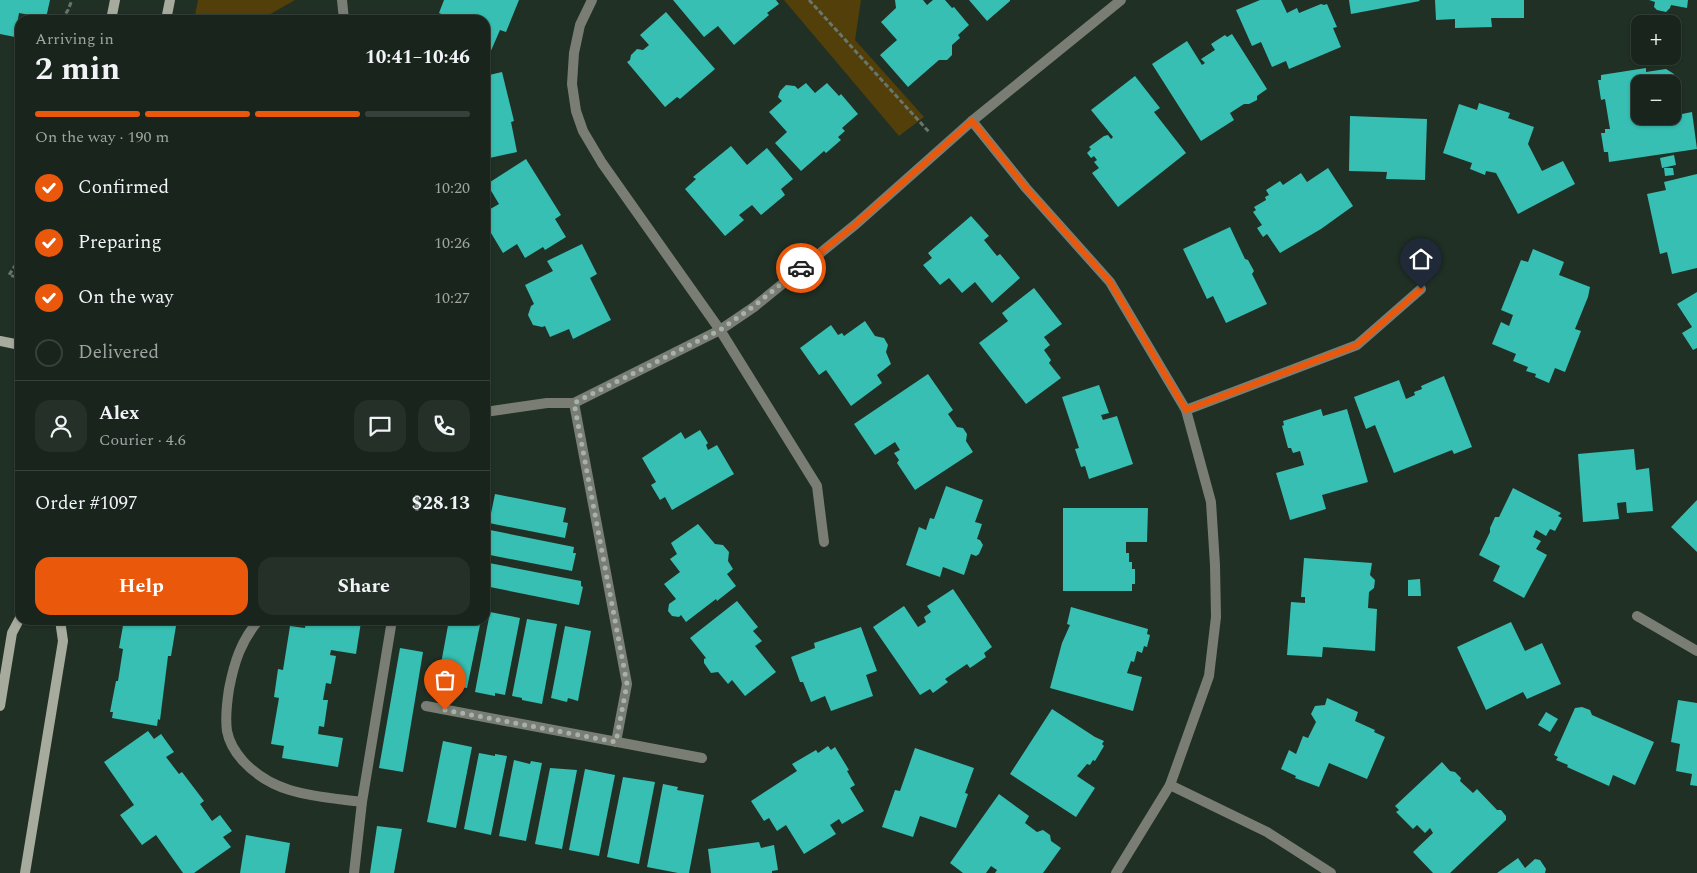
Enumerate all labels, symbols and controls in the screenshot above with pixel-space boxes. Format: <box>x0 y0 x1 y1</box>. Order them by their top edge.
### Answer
map controls <box>1631 15 1681 125</box>
button: + <box>1631 15 1681 65</box>
text: Arriving in <box>35 27 114 51</box>
text: 10:41–10:46 <box>365 43 470 72</box>
text: 2 min <box>35 45 120 94</box>
button: − <box>1631 75 1681 125</box>
text: On the way · 190 m <box>35 125 169 149</box>
text: Confirmed <box>78 173 169 202</box>
icon: check <box>35 174 63 202</box>
text: 10:20 <box>434 176 470 200</box>
text: Preparing <box>78 228 162 257</box>
icon: check <box>35 229 63 257</box>
text: 10:26 <box>434 231 470 255</box>
pin <box>1400 238 1442 289</box>
courier <box>776 243 826 293</box>
icon: home <box>1407 245 1435 273</box>
icon: car <box>787 254 815 282</box>
text: On the way <box>78 283 174 312</box>
icon: check <box>35 284 63 312</box>
text: 10:27 <box>434 286 470 310</box>
text: Delivered <box>78 338 159 367</box>
text: Alex <box>99 399 140 428</box>
button: person <box>35 400 87 452</box>
button: chat <box>354 400 406 452</box>
button: phone <box>418 400 470 452</box>
text: Courier · 4.6 <box>99 428 186 452</box>
text: Order #1097 <box>35 489 138 518</box>
text: $28.13 <box>412 489 470 518</box>
button: Help <box>35 557 248 615</box>
button: Share <box>258 557 470 615</box>
pin <box>424 659 466 710</box>
icon: bag <box>431 666 459 694</box>

